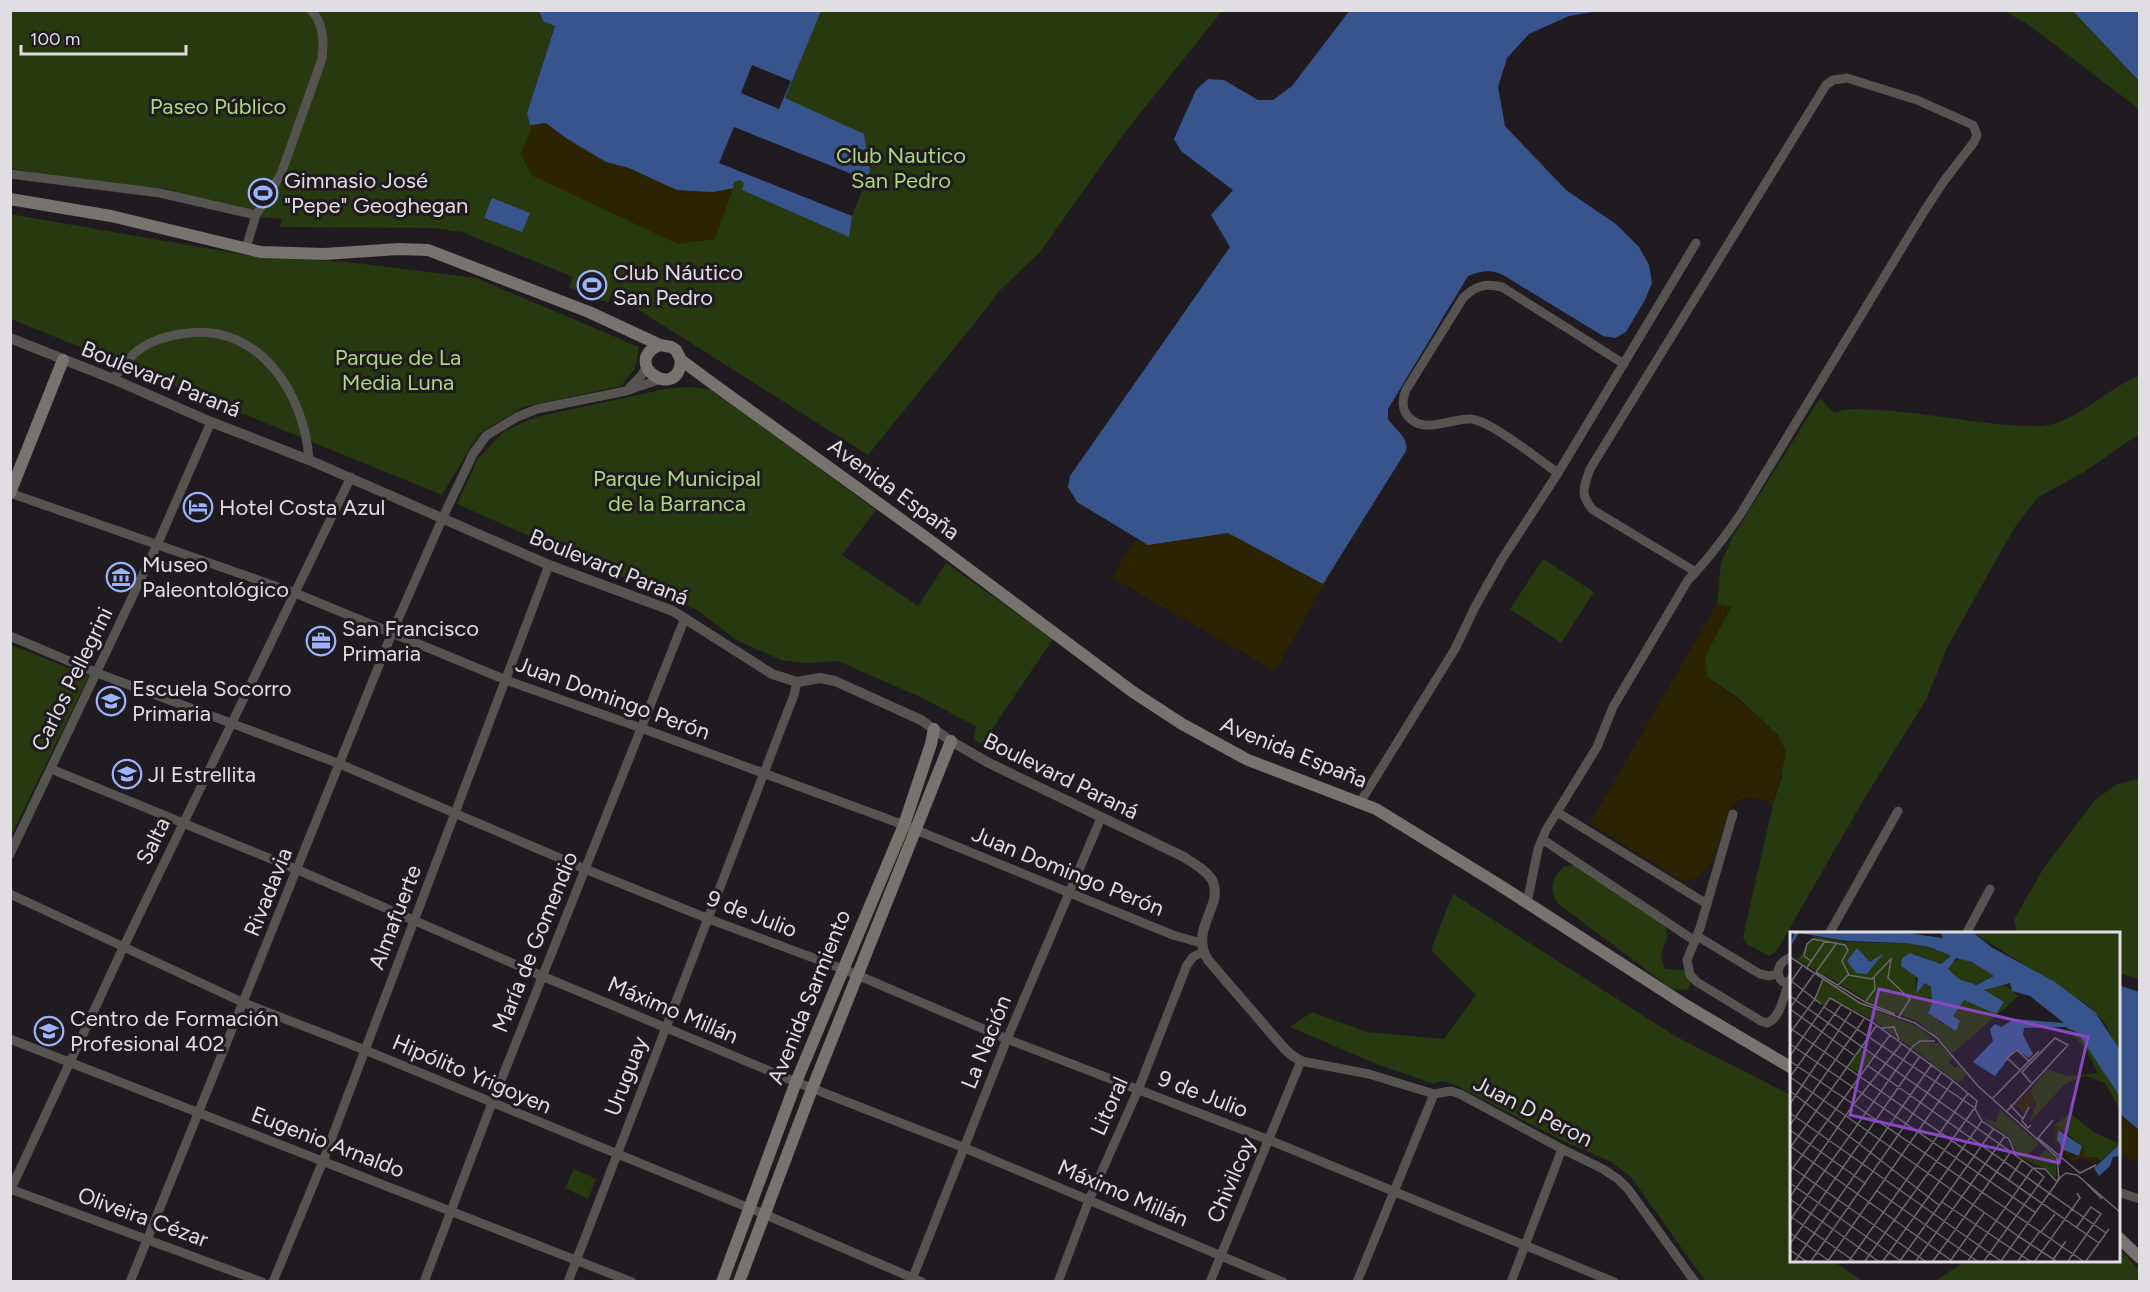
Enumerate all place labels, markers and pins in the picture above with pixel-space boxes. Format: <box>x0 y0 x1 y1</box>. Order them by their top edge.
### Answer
place label: Gimnasio José "Pepe" Geoghegan <box>284 167 468 219</box>
sports icon: Gimnasio José "Pepe" Geoghegan <box>247 177 279 209</box>
place label: Club Náutico San Pedro <box>613 259 743 311</box>
sports icon: Club Náutico San Pedro <box>576 269 608 301</box>
hotel icon: Hotel Costa Azul <box>182 491 214 523</box>
place label: Hotel Costa Azul <box>219 494 385 521</box>
place label: Museo Paleontológico <box>142 551 289 603</box>
museum icon: Museo Paleontológico <box>105 561 137 593</box>
place label: San Francisco Primaria <box>342 615 479 667</box>
office icon: San Francisco Primaria <box>305 625 337 657</box>
place label: Escuela Socorro Primaria <box>132 675 292 727</box>
school or university icon: Escuela Socorro Primaria <box>95 685 127 717</box>
school or university icon: JI Estrellita <box>111 758 143 790</box>
place label: JI Estrellita <box>148 761 256 788</box>
place label: Centro de Formación Profesional 402 <box>70 1005 278 1057</box>
school or university icon: Centro de Formación Profesional 402 <box>33 1015 65 1047</box>

